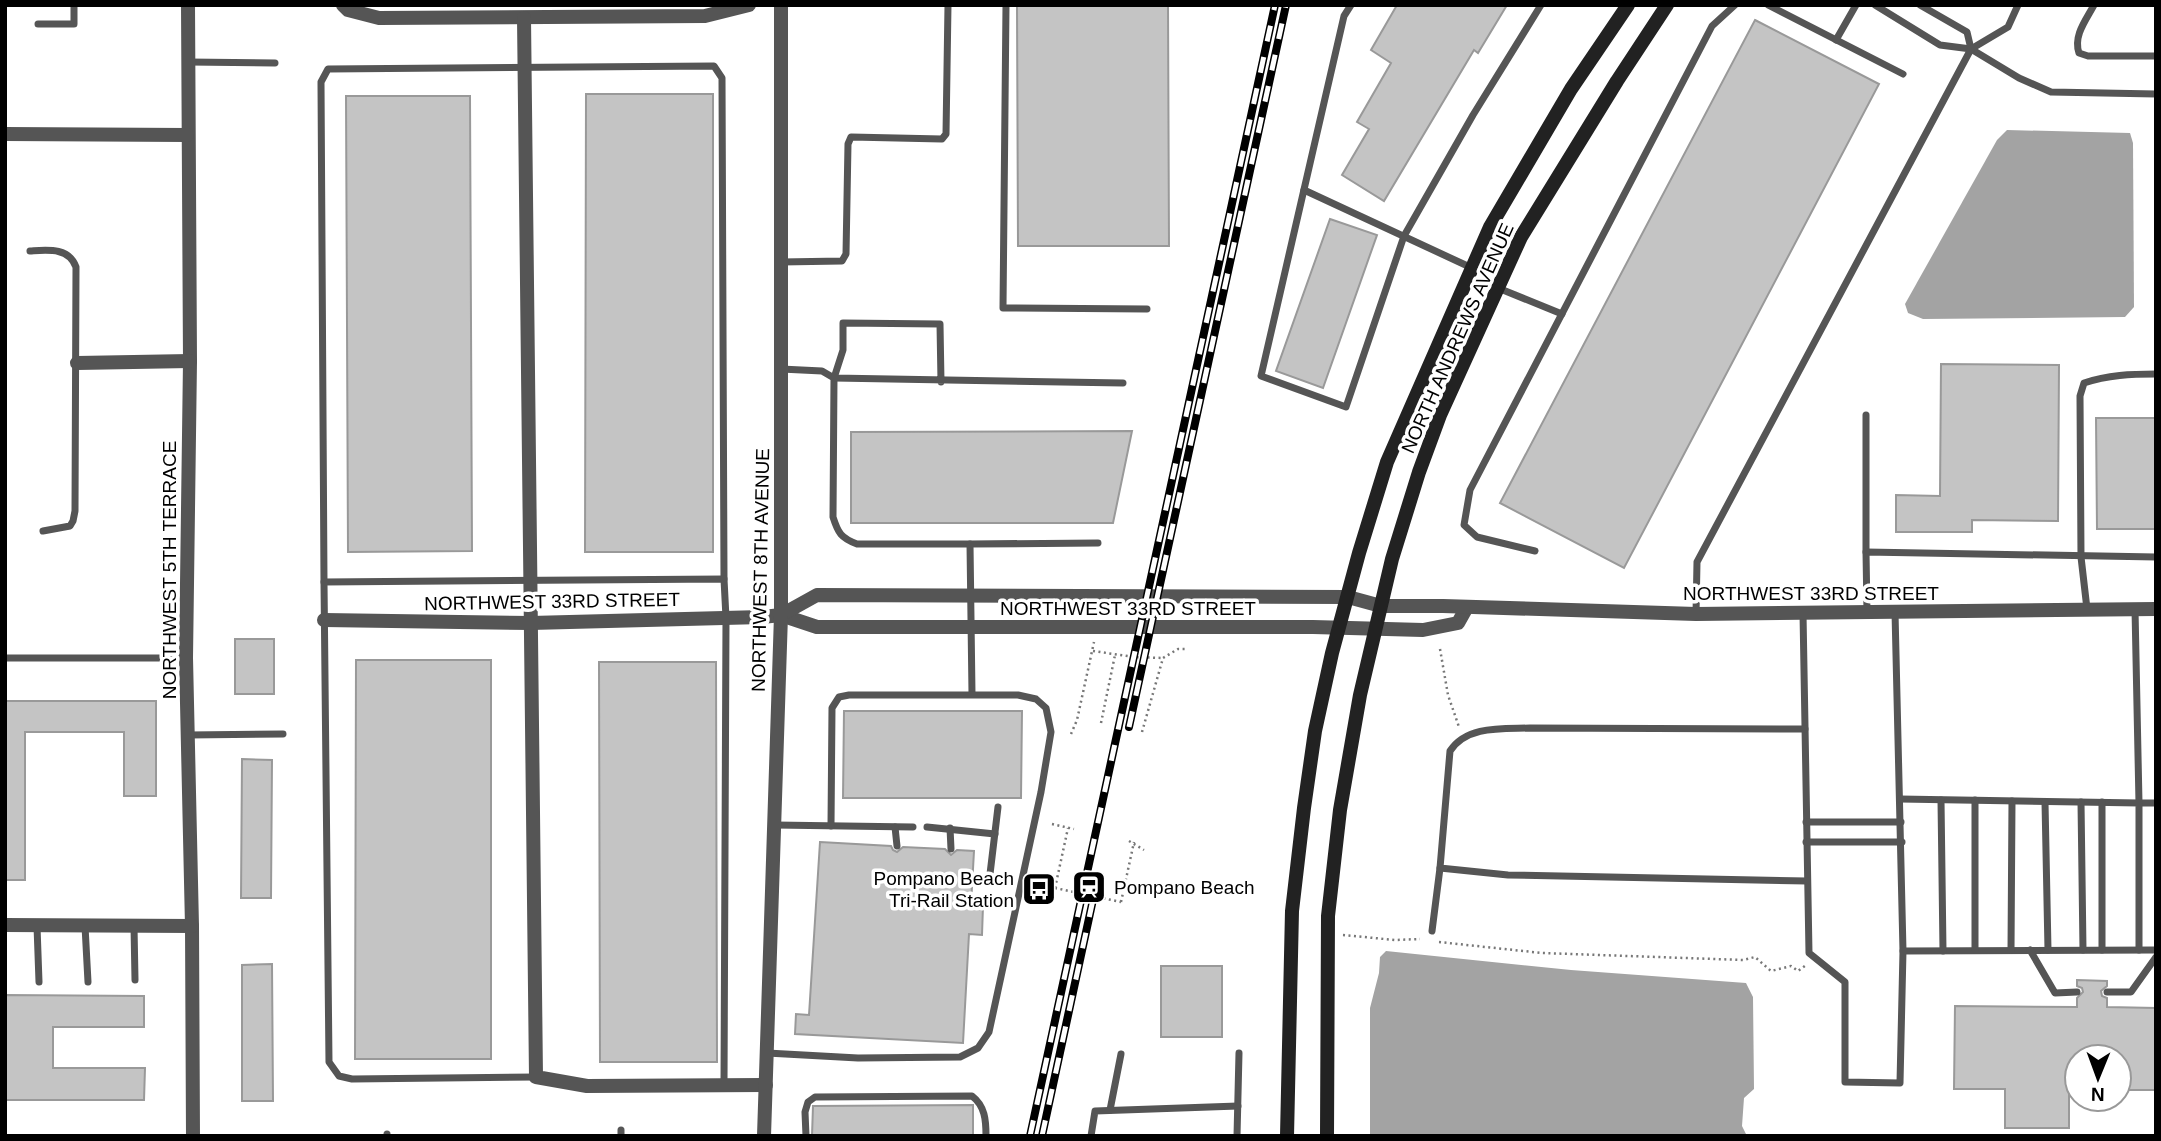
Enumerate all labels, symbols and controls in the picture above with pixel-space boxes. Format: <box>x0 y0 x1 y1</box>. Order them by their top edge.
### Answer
street label: NORTH ANDREWS AVENUE <box>1397 220 1518 456</box>
street label: NORTHWEST 5TH TERRACE <box>159 441 180 699</box>
street label: NORTHWEST 8TH AVENUE <box>748 448 773 692</box>
street label: NORTHWEST 33RD STREET <box>1683 583 1939 604</box>
street label: NORTHWEST 33RD STREET <box>424 589 680 614</box>
street label: NORTHWEST 33RD STREET <box>1000 598 1256 619</box>
place label: Pompano Beach Tri-Rail Station <box>874 868 1014 911</box>
station icon: Pompano Beach <box>1070 868 1108 906</box>
bus stop icon: Pompano Beach Tri-Rail Station <box>1020 870 1058 908</box>
place label: Pompano Beach <box>1114 877 1255 898</box>
north arrow <box>2063 1043 2133 1113</box>
text: N <box>2091 1084 2105 1105</box>

